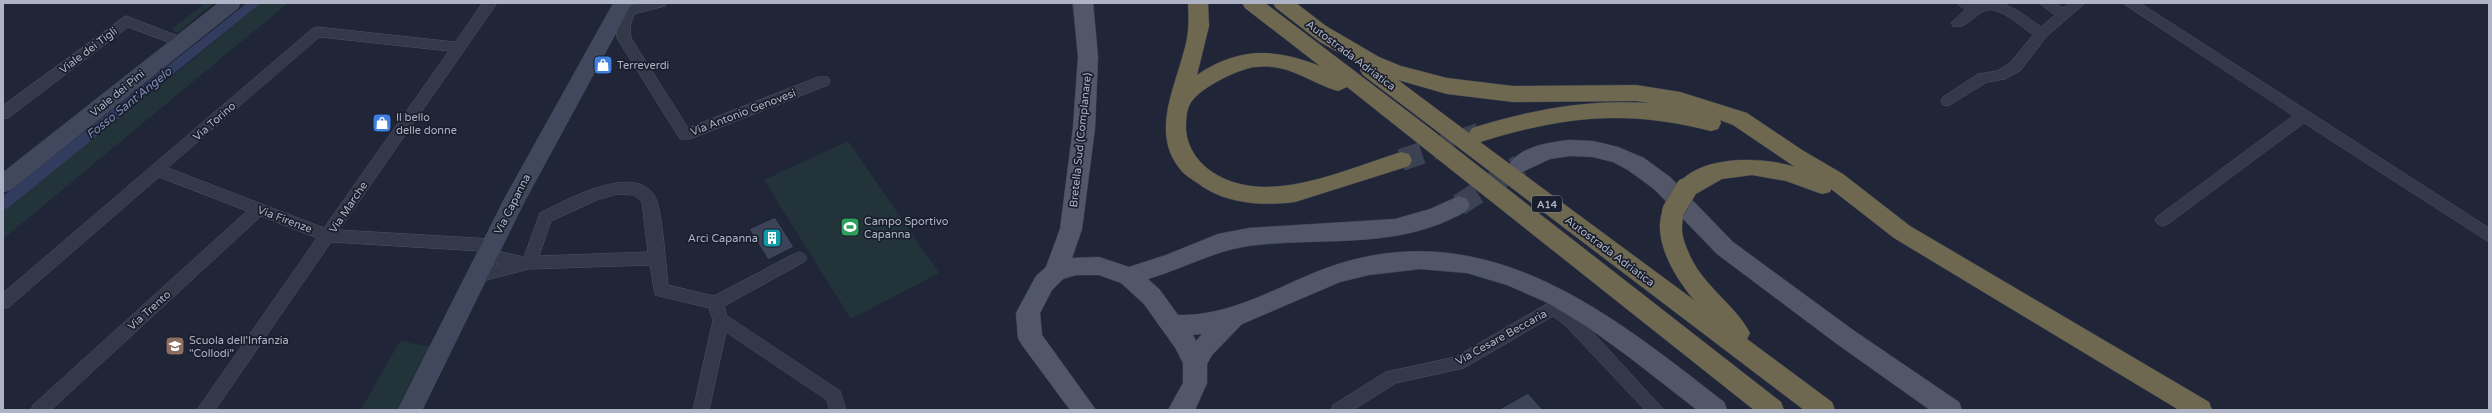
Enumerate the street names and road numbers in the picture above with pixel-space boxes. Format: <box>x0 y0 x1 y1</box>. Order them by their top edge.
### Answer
street label: Autostrada Adriatica <box>1304 18 1398 93</box>
street label: Viale dei Tigli <box>57 25 120 76</box>
street label: Viale dei Pini <box>87 67 147 119</box>
street label: Bretella Sud (Complanare) <box>1067 72 1094 208</box>
street label: Via Antonio Genovesi <box>689 86 798 139</box>
street label: Via Torino <box>190 99 239 143</box>
street label: Via Capanna <box>492 172 533 237</box>
street label: Via Marche <box>327 179 370 235</box>
road number: A14 <box>1532 196 1562 212</box>
street label: Via Firenze <box>256 203 314 236</box>
street label: Autostrada Adriatica <box>1563 214 1657 289</box>
street label: Via Trento <box>125 288 174 333</box>
street label: Via Cesare Beccaria <box>1453 307 1549 368</box>

